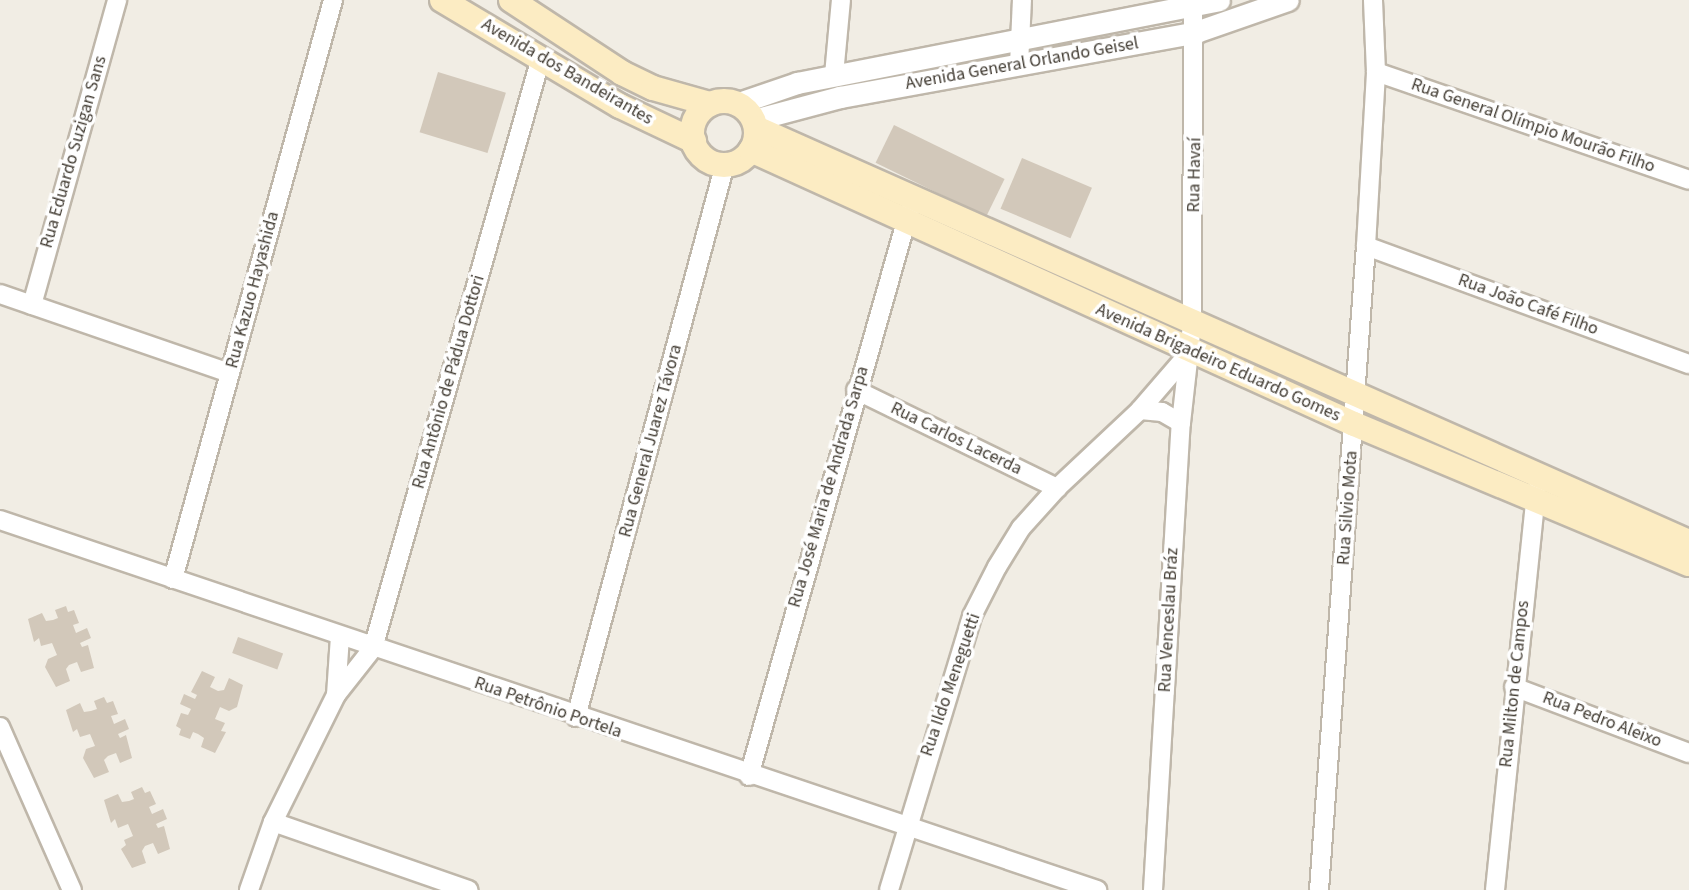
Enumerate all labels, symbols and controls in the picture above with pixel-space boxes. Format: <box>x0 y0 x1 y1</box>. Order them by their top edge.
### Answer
street label: Avenida dos Bandeirantes <box>477 14 657 130</box>
street label: Avenida General Orlando Geisel <box>904 33 1140 95</box>
street label: Rua Eduardo Suzigan Sans <box>36 53 112 251</box>
street label: Rua General Olímpio Mourão Filho <box>1408 74 1658 178</box>
street label: Rua Havaí <box>1184 137 1206 213</box>
street label: Rua Kazuo Hayashida <box>222 209 284 371</box>
street label: Rua João Café Filho <box>1455 270 1601 340</box>
street label: Rua Antônio de Pádua Dottori <box>408 273 490 491</box>
street label: Avenida Brigadeiro Eduardo Gomes <box>1092 299 1344 427</box>
street label: Rua General Juarez Távora <box>615 342 687 540</box>
street label: Rua José Maria de Andrada Sarpa <box>784 364 874 610</box>
street label: Rua Carlos Lacerda <box>887 398 1025 480</box>
street label: Rua Silvio Mota <box>1333 450 1363 566</box>
street label: Rua Venceslau Bráz <box>1154 547 1184 693</box>
street label: Rua Milton de Campos <box>1495 599 1535 769</box>
street label: Rua Ildo Meneguetti <box>916 611 986 759</box>
street label: Rua Petrônio Portela <box>471 673 625 743</box>
street label: Rua Pedro Aleixo <box>1539 687 1665 753</box>

